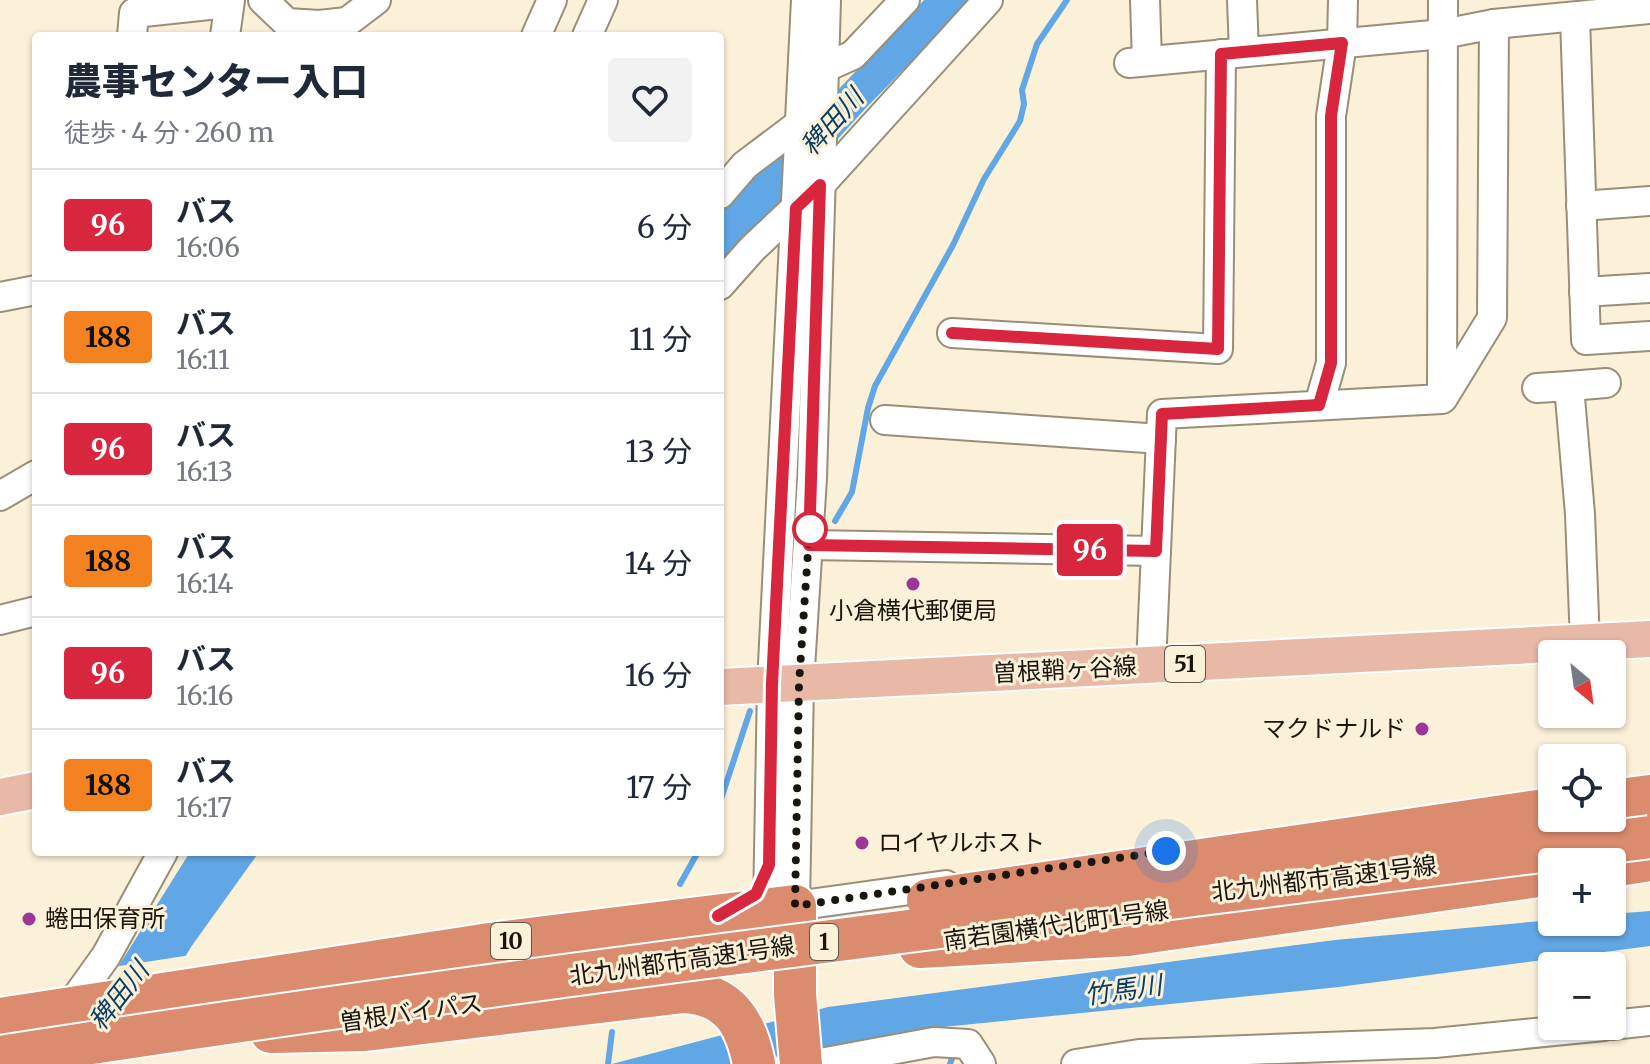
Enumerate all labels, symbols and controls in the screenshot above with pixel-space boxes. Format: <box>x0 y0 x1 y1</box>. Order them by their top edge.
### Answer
text: 農事センター入口 <box>64 58 368 105</box>
button: heart <box>608 58 692 142</box>
water label: 稗田川 <box>793 79 872 162</box>
text: 徒歩 · 4 分 · 260 m <box>64 116 274 149</box>
text: バス <box>176 192 236 230</box>
text: 96 <box>91 207 125 243</box>
text: 6 分 <box>637 208 692 246</box>
text: 16:06 <box>176 231 240 264</box>
text: バス <box>176 304 236 342</box>
text: 188 <box>85 319 131 355</box>
text: 11 分 <box>629 320 692 358</box>
text: 16:11 <box>176 343 230 376</box>
text: バス <box>176 416 236 454</box>
text: 96 <box>91 431 125 467</box>
text: 13 分 <box>625 432 692 470</box>
text: 16:13 <box>176 455 233 488</box>
unlabelled marker <box>793 512 827 546</box>
line badge: 96 <box>1054 524 1126 576</box>
text: バス <box>176 528 236 566</box>
text: 96 <box>1073 532 1107 568</box>
text: 188 <box>85 543 131 579</box>
text: 14 分 <box>625 544 692 582</box>
text: 16:14 <box>176 567 233 600</box>
marker: 小倉横代郵便局 <box>904 575 922 593</box>
place label: 小倉横代郵便局 <box>829 595 997 626</box>
text: バス <box>176 640 236 678</box>
north arrow <box>1538 640 1626 728</box>
map controls <box>1538 640 1626 1040</box>
road number: 51 <box>1165 646 1205 682</box>
street label: 曽根鞘ヶ谷線 <box>992 650 1138 689</box>
text: 96 <box>91 655 125 691</box>
text: 16 分 <box>624 656 692 694</box>
text: 16:16 <box>176 679 233 712</box>
place label: マクドナルド <box>1262 713 1406 744</box>
marker: マクドナルド <box>1413 720 1431 738</box>
button: locate <box>1538 744 1626 832</box>
text: バス <box>176 752 236 790</box>
text: 188 <box>85 767 131 803</box>
text: 17 分 <box>626 768 692 806</box>
text: 16:17 <box>176 791 232 824</box>
place label: ロイヤルホスト <box>878 827 1045 858</box>
your location <box>1146 831 1186 871</box>
marker: ロイヤルホスト <box>853 834 871 852</box>
button: + <box>1538 848 1626 936</box>
street label: 北九州都市高速1号線 <box>1209 849 1438 908</box>
street label: 南若園横代北町1号線 <box>941 894 1170 957</box>
place label: 蜷田保育所 <box>45 903 165 934</box>
marker: 蜷田保育所 <box>20 910 38 928</box>
road number: 10 <box>491 923 531 959</box>
road number: 1 <box>810 924 838 960</box>
street label: 北九州都市高速1号線 <box>567 929 796 992</box>
water label: 稗田川 <box>82 952 157 1037</box>
button: − <box>1538 952 1626 1040</box>
water label: 竹馬川 <box>1082 967 1167 1011</box>
street label: 曽根バイパス <box>338 987 484 1038</box>

